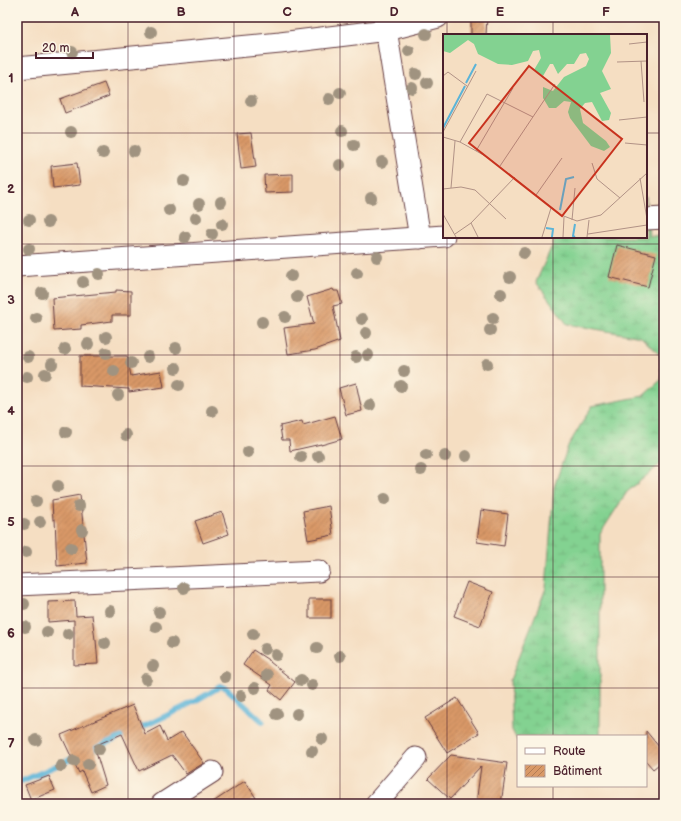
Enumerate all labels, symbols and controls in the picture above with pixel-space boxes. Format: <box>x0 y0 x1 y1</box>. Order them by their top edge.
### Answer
text: A <box>70 4 79 20</box>
text: B <box>176 4 186 20</box>
text: C <box>282 4 292 20</box>
text: D <box>389 4 399 20</box>
text: E <box>496 4 505 20</box>
text: F <box>602 4 610 20</box>
scale bar <box>36 34 93 60</box>
inset map <box>443 34 647 238</box>
text: 20 m <box>42 41 69 56</box>
text: 1 <box>8 70 14 86</box>
text: 2 <box>7 181 15 197</box>
text: 3 <box>7 292 15 308</box>
text: 4 <box>7 403 15 419</box>
text: 5 <box>7 514 15 530</box>
text: 6 <box>7 625 15 641</box>
legend <box>517 735 647 787</box>
text: 7 <box>7 736 15 752</box>
text: Route <box>553 744 585 759</box>
text: Bâtiment <box>553 764 602 779</box>

